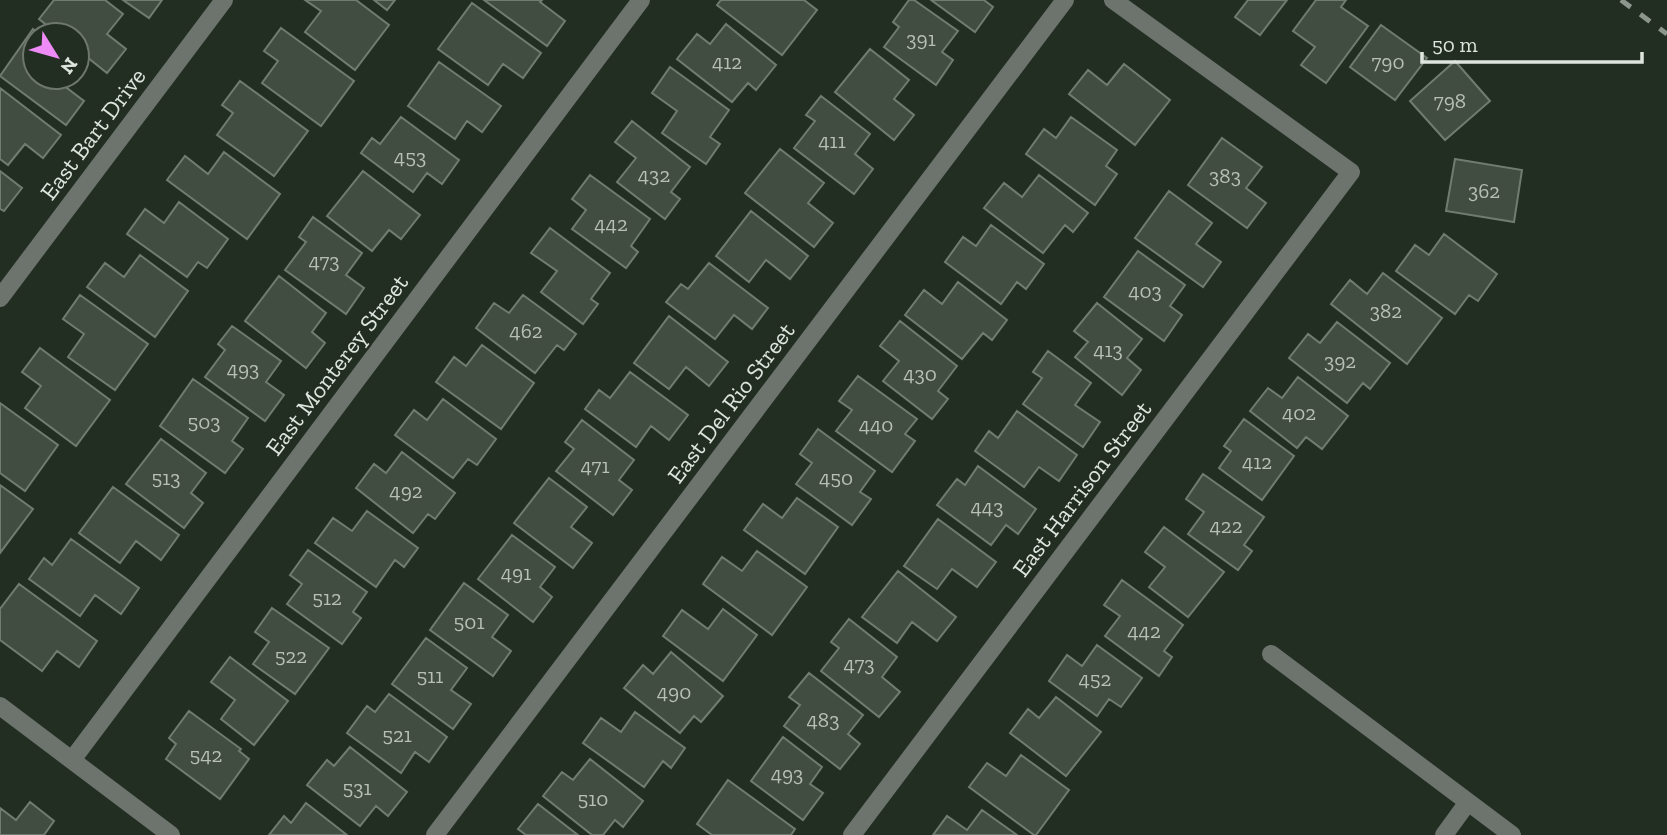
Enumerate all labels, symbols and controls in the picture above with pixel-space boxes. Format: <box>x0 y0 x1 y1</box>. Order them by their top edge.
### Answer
north arrow <box>21 21 91 91</box>
scale bar <box>1422 21 1642 65</box>
house number: 391 <box>906 26 936 51</box>
text: 50 m <box>1432 32 1478 57</box>
house number: 412 <box>712 49 742 74</box>
house number: 790 <box>1371 49 1405 74</box>
text: N <box>56 53 83 79</box>
street label: East Bart Drive <box>34 62 152 205</box>
house number: 798 <box>1434 88 1466 113</box>
house number: 411 <box>818 128 846 153</box>
house number: 453 <box>394 144 426 169</box>
house number: 432 <box>638 162 670 187</box>
house number: 383 <box>1209 163 1241 188</box>
house number: 362 <box>1468 178 1500 203</box>
house number: 442 <box>594 211 628 236</box>
house number: 473 <box>308 248 340 273</box>
street label: East Monterey Street <box>259 269 414 461</box>
house number: 403 <box>1128 278 1162 303</box>
house number: 382 <box>1370 298 1402 323</box>
street label: East Del Rio Street <box>661 317 800 489</box>
house number: 462 <box>509 318 543 343</box>
house number: 413 <box>1093 337 1123 362</box>
house number: 392 <box>1324 348 1356 373</box>
house number: 493 <box>227 356 259 381</box>
house number: 430 <box>903 361 937 386</box>
street label: East Harrison Street <box>1006 395 1157 582</box>
house number: 402 <box>1282 400 1316 425</box>
house number: 503 <box>187 409 221 434</box>
house number: 440 <box>859 412 893 437</box>
house number: 412 <box>1242 449 1272 474</box>
house number: 471 <box>581 453 609 478</box>
house number: 513 <box>151 465 181 490</box>
house number: 450 <box>819 465 853 490</box>
house number: 492 <box>389 478 423 503</box>
house number: 443 <box>971 494 1003 519</box>
house number: 422 <box>1210 513 1242 538</box>
house number: 491 <box>501 560 531 585</box>
house number: 512 <box>312 585 342 610</box>
house number: 501 <box>454 609 484 634</box>
house number: 442 <box>1127 618 1161 643</box>
house number: 522 <box>275 643 307 668</box>
house number: 473 <box>843 651 875 676</box>
house number: 511 <box>417 663 443 688</box>
house number: 452 <box>1079 666 1111 691</box>
house number: 490 <box>657 679 691 704</box>
house number: 483 <box>807 707 839 732</box>
house number: 521 <box>382 722 412 747</box>
house number: 542 <box>190 742 222 767</box>
house number: 493 <box>771 761 803 786</box>
house number: 531 <box>342 775 372 800</box>
house number: 510 <box>578 786 608 811</box>

